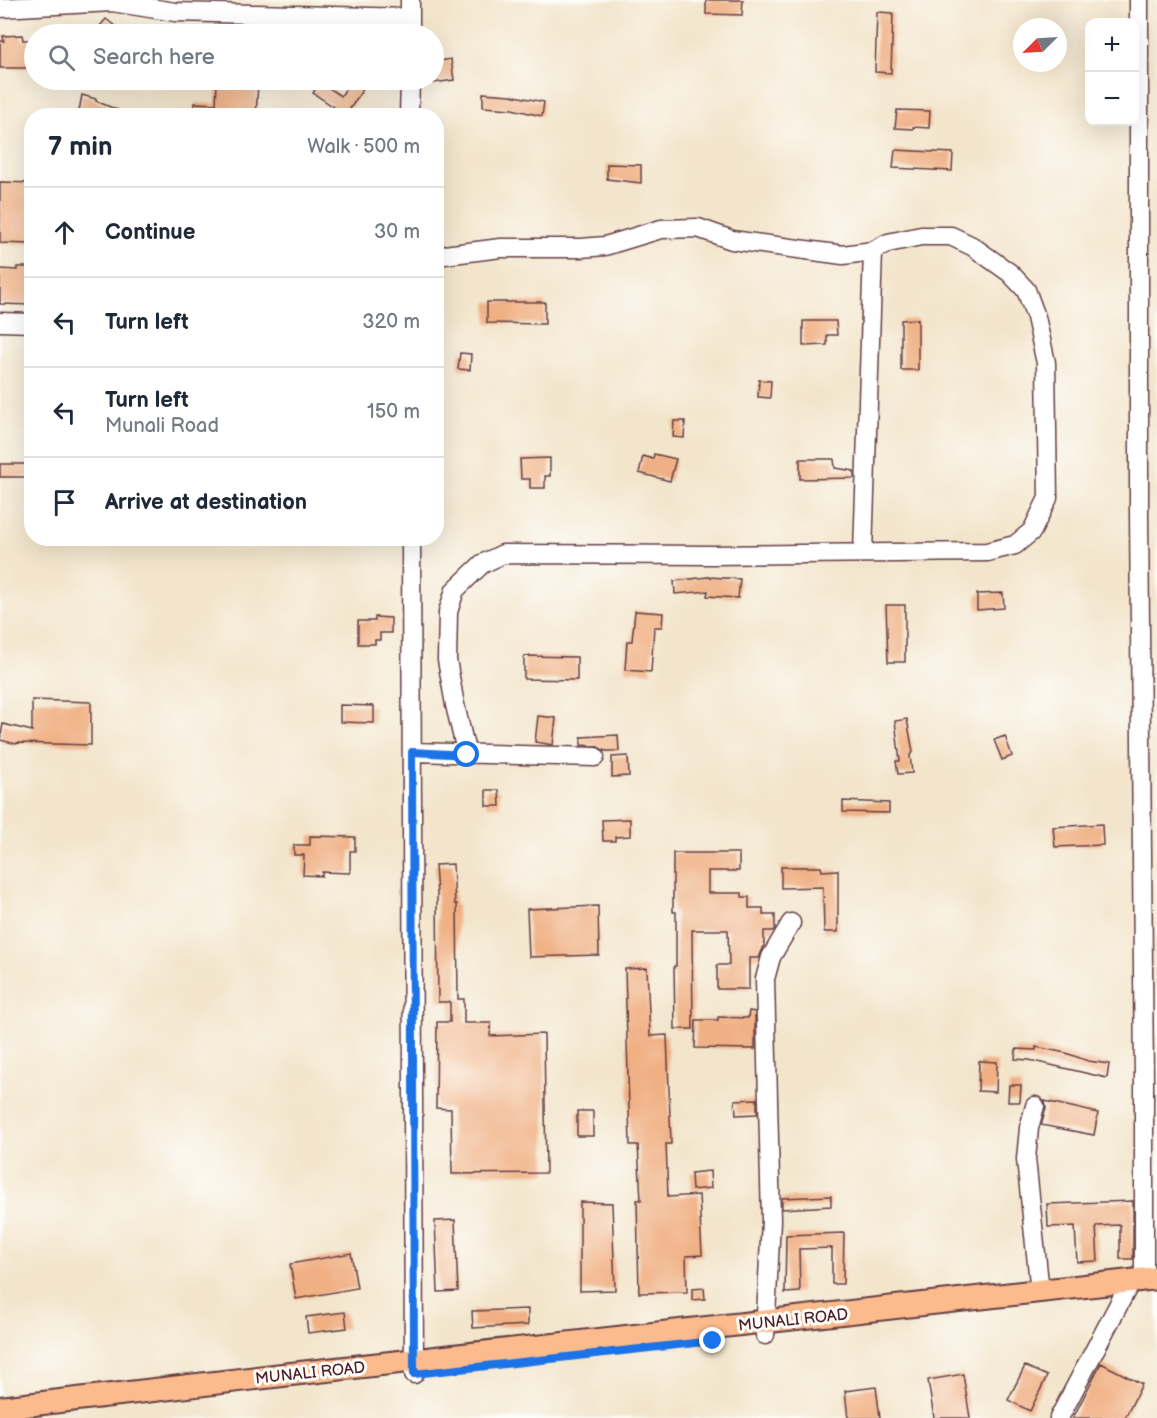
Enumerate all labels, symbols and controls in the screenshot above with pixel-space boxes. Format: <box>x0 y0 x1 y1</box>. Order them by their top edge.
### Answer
north arrow <box>1013 18 1067 72</box>
map controls <box>1085 18 1139 126</box>
button: + <box>1085 18 1139 72</box>
search box <box>24 24 444 90</box>
icon: search <box>45 41 78 74</box>
text: Search here <box>93 44 215 71</box>
button: − <box>1085 72 1139 126</box>
text: 7 min <box>48 132 112 163</box>
text: Walk · 500 m <box>307 135 420 159</box>
icon: ahead <box>48 216 81 249</box>
text: Continue <box>105 219 195 246</box>
text: 30 m <box>374 220 420 244</box>
icon: left <box>48 306 81 339</box>
text: Turn left <box>105 309 189 336</box>
text: 320 m <box>362 310 420 334</box>
text: Turn left <box>105 387 189 414</box>
icon: left <box>48 396 81 429</box>
text: 150 m <box>367 400 420 424</box>
text: Munali Road <box>105 414 219 438</box>
icon: arrive <box>48 486 81 519</box>
text: Arrive at destination <box>105 489 307 516</box>
route start <box>453 741 479 767</box>
street label: MUNALI ROAD <box>737 1305 849 1336</box>
route end <box>699 1327 725 1353</box>
street label: MUNALI ROAD <box>254 1358 366 1389</box>

